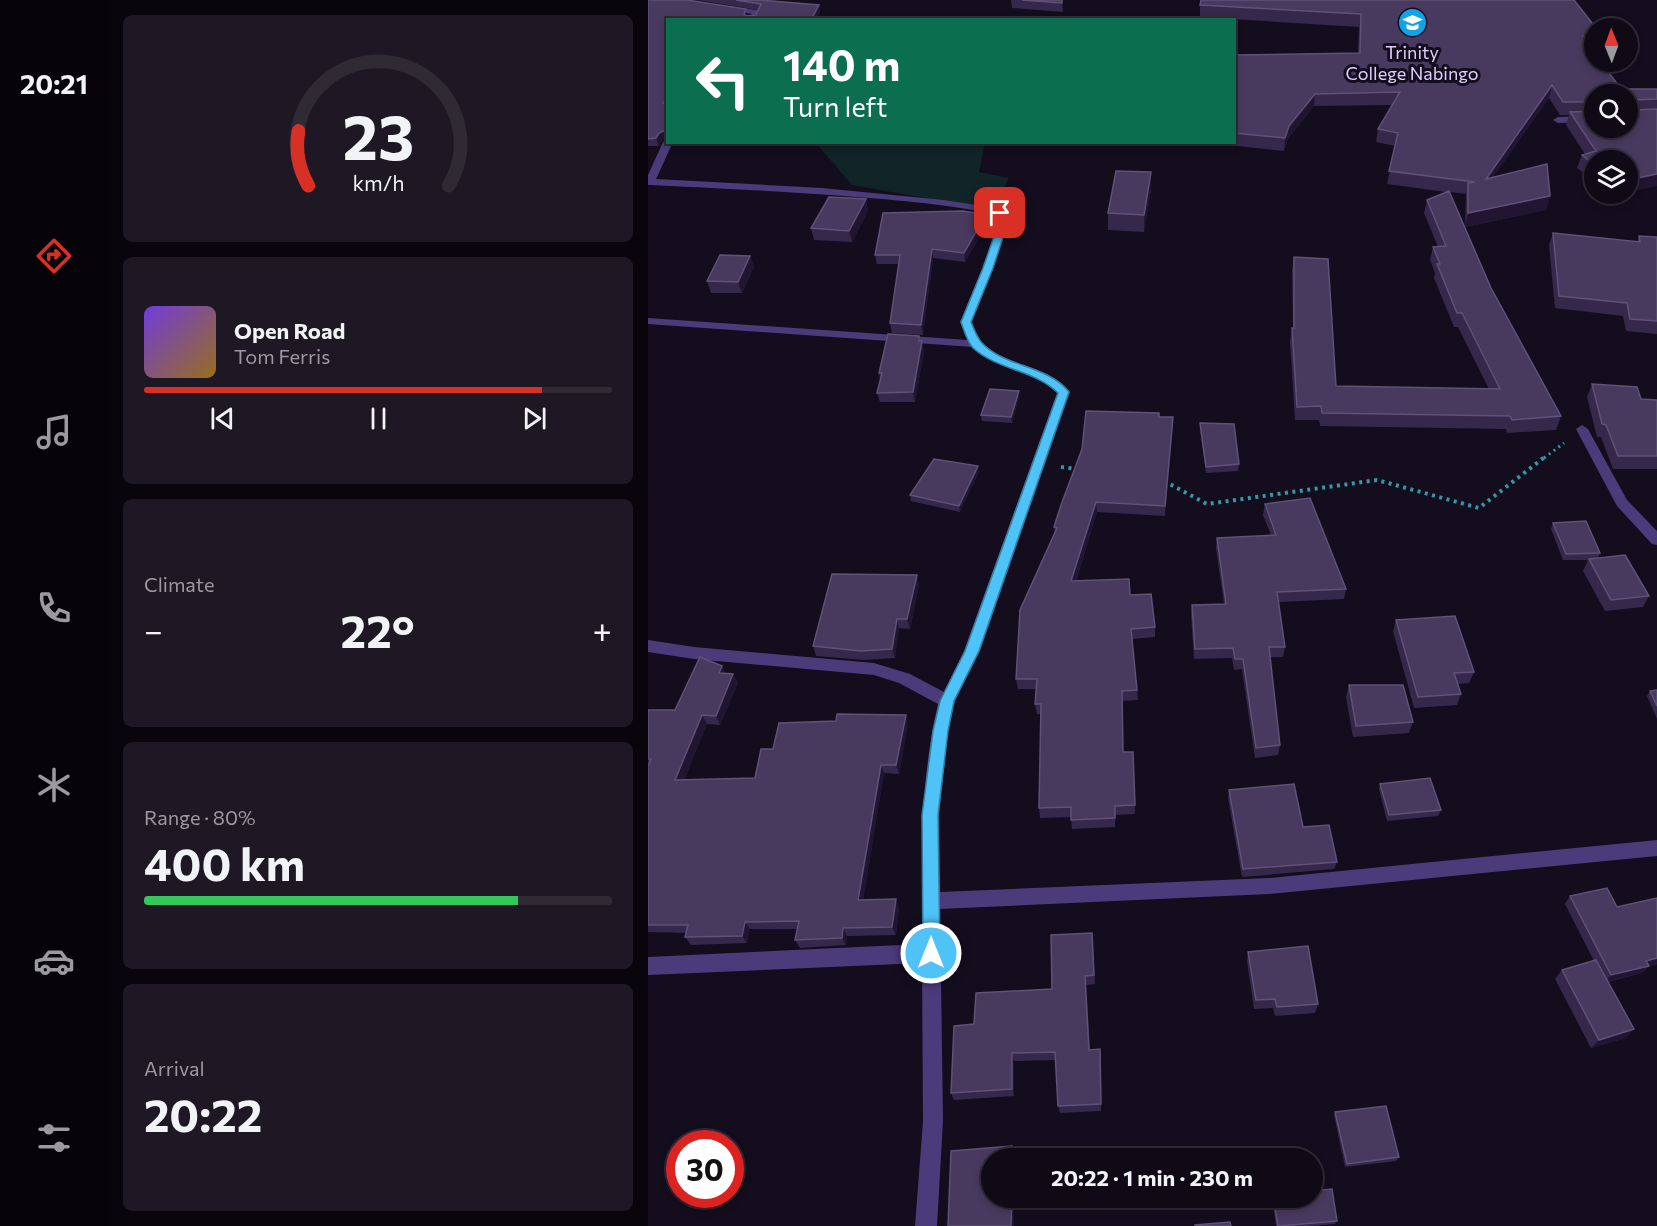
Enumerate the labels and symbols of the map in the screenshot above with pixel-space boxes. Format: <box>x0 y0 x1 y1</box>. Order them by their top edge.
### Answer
school or university icon: Trinity College Nabingo <box>1396 7 1428 39</box>
north arrow <box>1584 18 1638 72</box>
place label: Trinity College Nabingo <box>1345 41 1479 84</box>
pin <box>974 187 1025 238</box>
position arrow <box>899 921 963 985</box>
speed limit sign: 30 <box>666 1130 744 1208</box>

